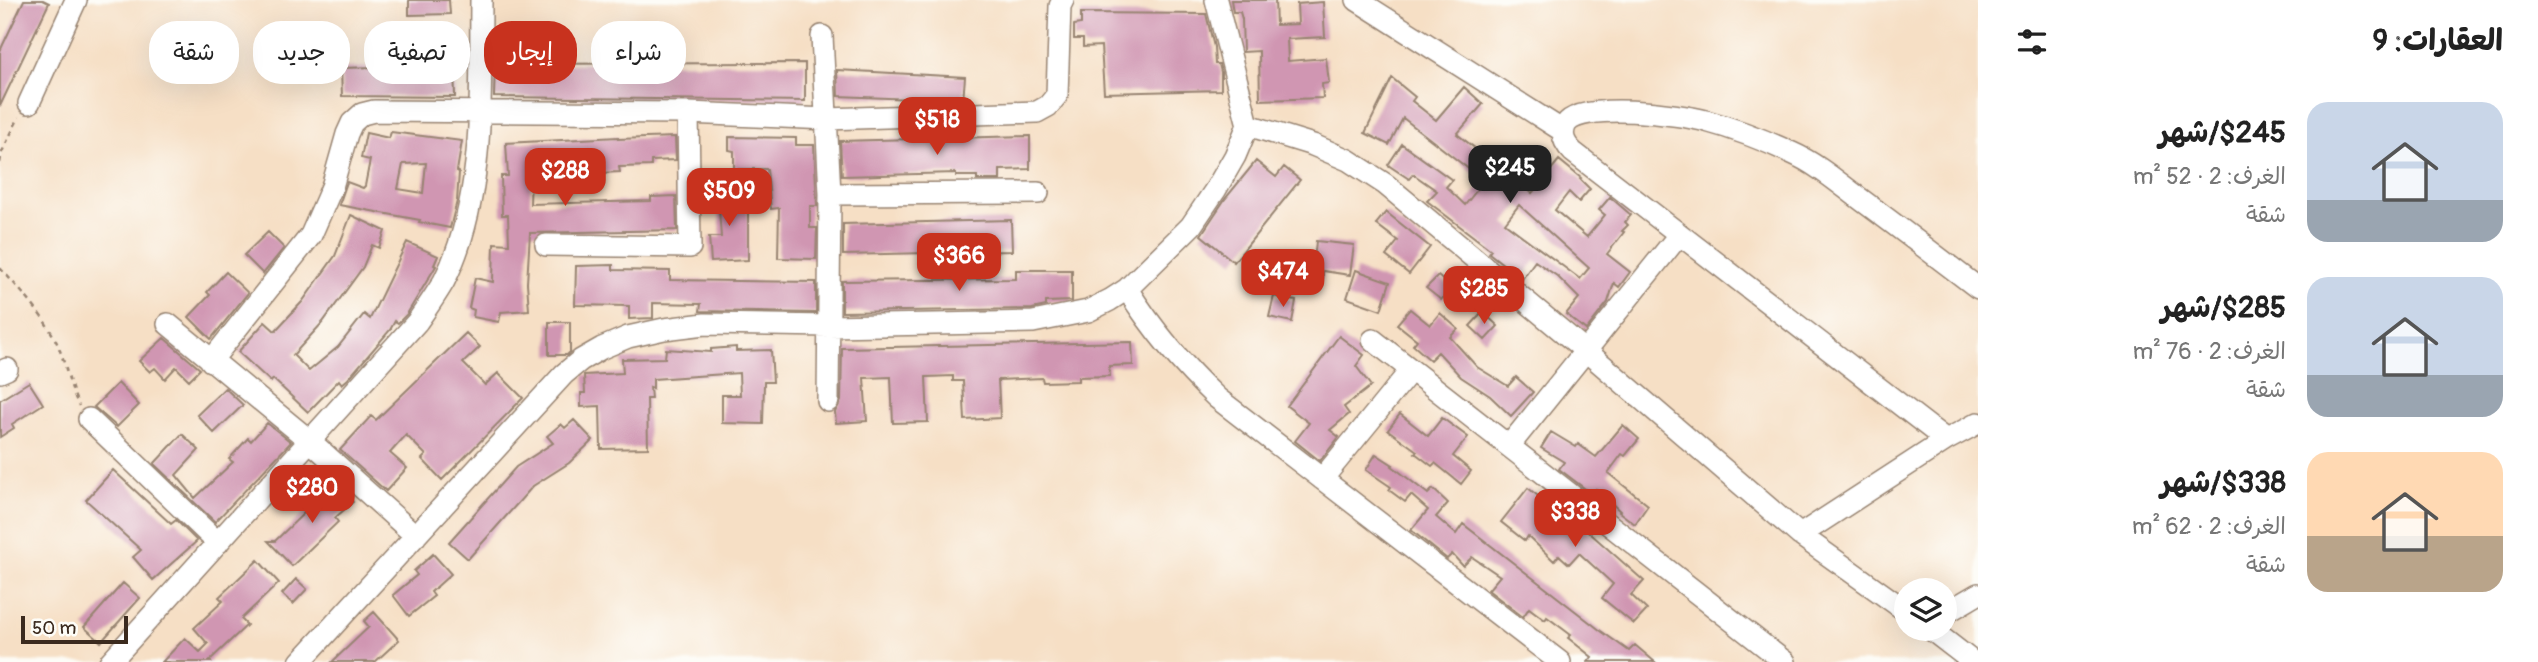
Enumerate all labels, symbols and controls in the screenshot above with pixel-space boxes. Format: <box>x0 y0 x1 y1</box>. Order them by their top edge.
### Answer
chip: شقة <box>149 21 239 84</box>
chip: جديد <box>253 21 350 84</box>
chip: تصفية <box>364 21 470 84</box>
chip: إيجار <box>484 21 577 84</box>
chip: شراء <box>591 21 686 84</box>
text: العقارات: 9 <box>2373 22 2503 59</box>
icon: filters <box>2013 23 2051 61</box>
pin: $518 <box>896 97 978 157</box>
text: $518 <box>914 105 960 134</box>
text: $245/شهر <box>2159 114 2286 151</box>
icon: home <box>2363 130 2447 214</box>
pin: $245 <box>1469 146 1551 205</box>
pin: $288 <box>524 148 606 208</box>
text: $245 <box>1484 153 1536 182</box>
text: $288 <box>541 156 589 185</box>
text: الغرف: 2 · 52 m² <box>2133 162 2286 191</box>
pin: $509 <box>688 168 770 228</box>
text: $509 <box>703 176 755 205</box>
text: شقة <box>2246 200 2286 229</box>
pin: $366 <box>918 233 1000 293</box>
text: $366 <box>933 241 985 270</box>
pin: $474 <box>1242 250 1324 309</box>
text: $474 <box>1257 257 1309 286</box>
pin: $285 <box>1443 266 1525 326</box>
text: $285 <box>1459 274 1509 303</box>
text: $285/شهر <box>2161 289 2286 326</box>
icon: home <box>2363 305 2447 389</box>
text: الغرف: 2 · 76 m² <box>2133 337 2286 366</box>
text: شقة <box>2246 375 2286 404</box>
text: $338/شهر <box>2160 464 2286 501</box>
pin: $280 <box>271 466 353 525</box>
text: $280 <box>286 473 338 502</box>
icon: home <box>2363 480 2447 564</box>
pin: $338 <box>1534 490 1616 549</box>
text: $338 <box>1550 497 1600 526</box>
text: الغرف: 2 · 62 m² <box>2132 512 2286 541</box>
text: شقة <box>2246 550 2286 579</box>
map controls <box>1894 578 1957 641</box>
button: layers <box>1894 578 1957 641</box>
scale bar <box>21 613 128 645</box>
text: 50 m <box>32 616 76 640</box>

